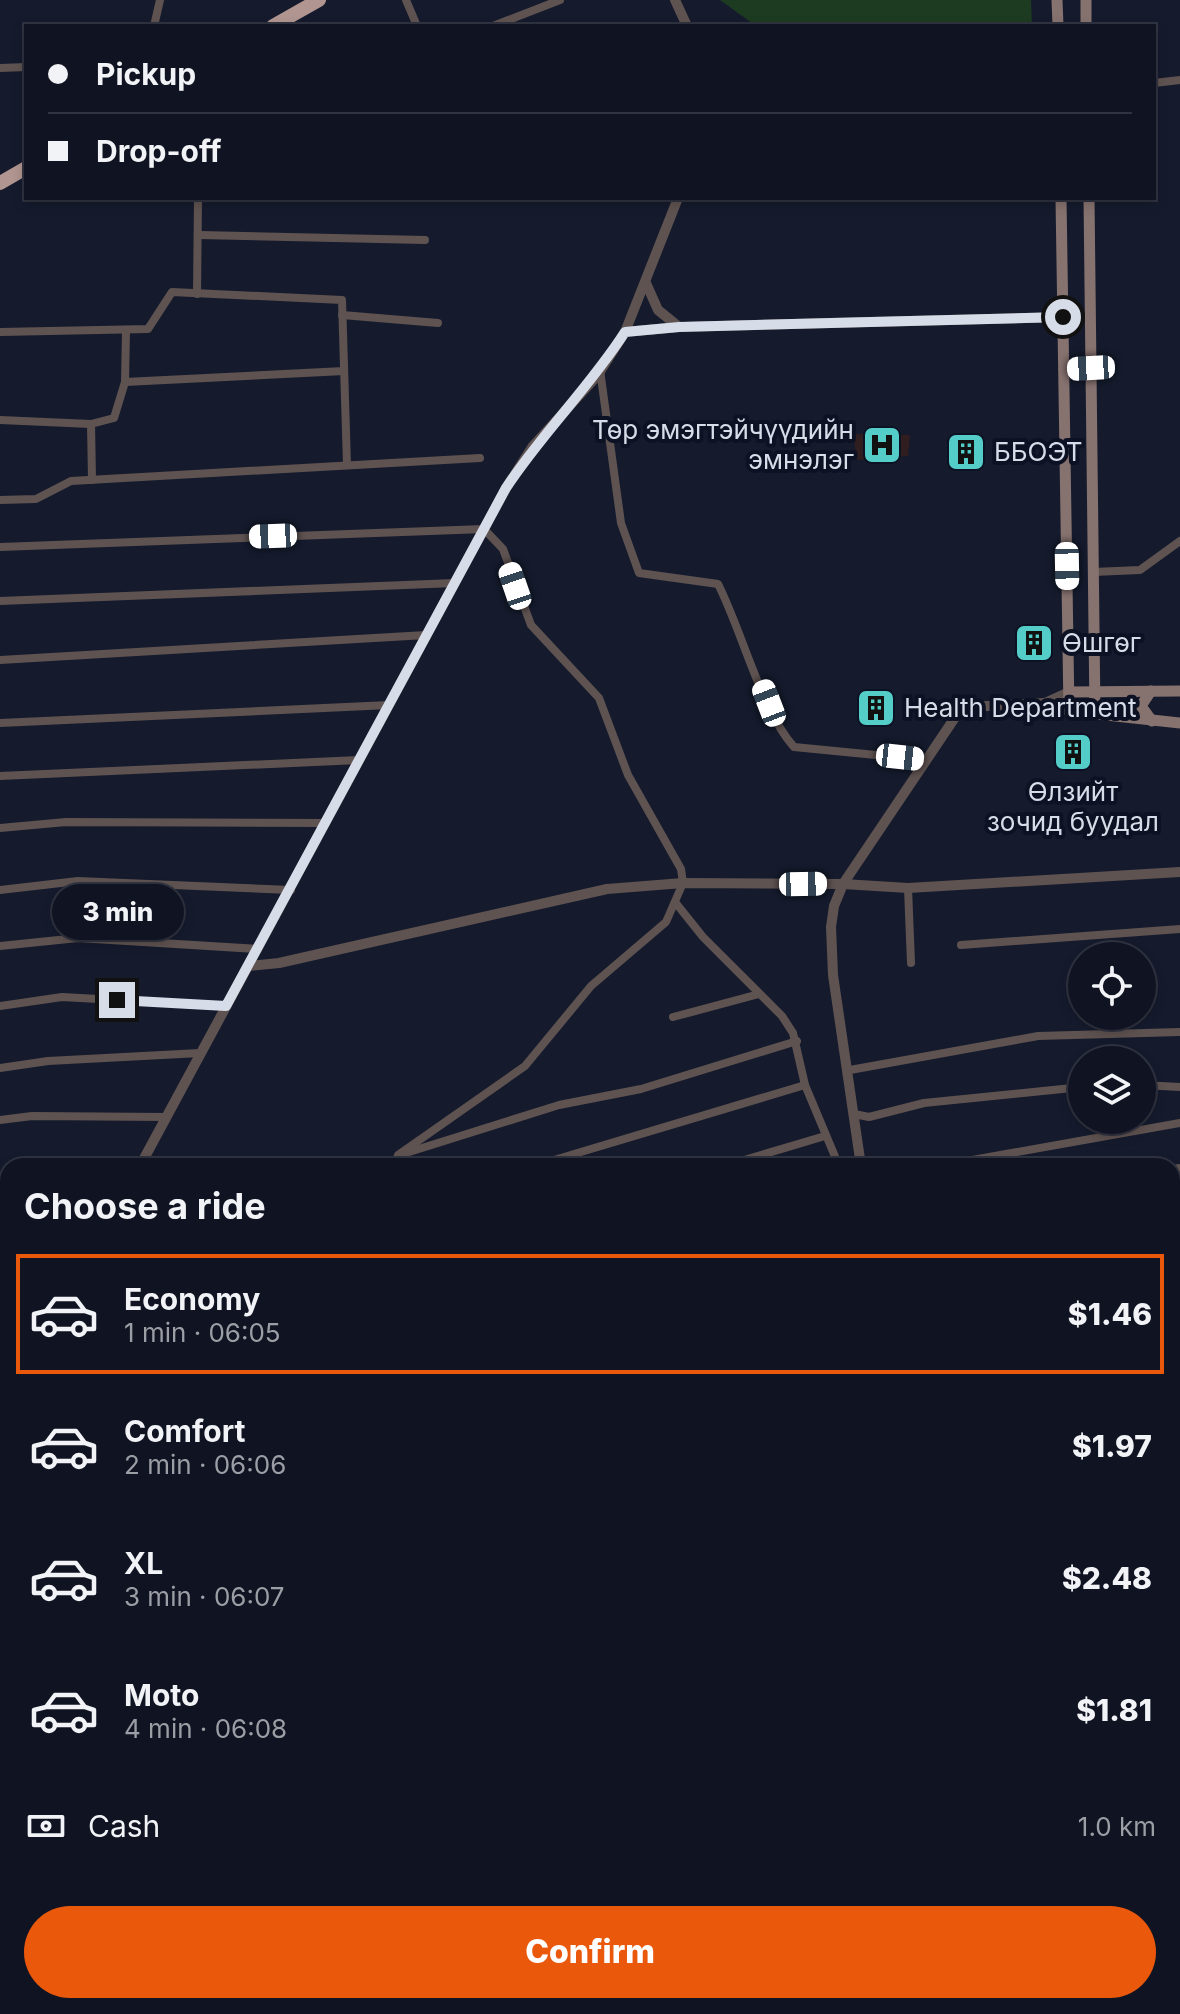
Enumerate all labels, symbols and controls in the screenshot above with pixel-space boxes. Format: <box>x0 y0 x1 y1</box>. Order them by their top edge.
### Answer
text: Pickup <box>96 56 196 92</box>
text: Drop-off <box>96 133 222 169</box>
route start <box>1045 299 1081 335</box>
car <box>1066 355 1116 381</box>
place label: Төр эмэгтэйчүүдийн эмнэлэг <box>592 414 854 475</box>
hospital icon: Төр эмэгтэйчүүдийн эмнэлэг <box>861 424 903 466</box>
building icon: ББОЭТ <box>945 431 987 473</box>
place label: ББОЭТ <box>994 436 1082 467</box>
car <box>249 523 297 549</box>
car <box>1055 542 1079 590</box>
car <box>496 559 534 613</box>
building icon: Өшгөг <box>1013 622 1055 664</box>
place label: Өшгөг <box>1062 627 1141 658</box>
car <box>749 676 789 730</box>
building icon: Health Department <box>855 687 897 729</box>
place label: Health Department <box>904 692 1136 723</box>
building icon: Өлзийт зочид буудал <box>1052 731 1094 773</box>
car <box>875 743 925 771</box>
place label: Өлзийт зочид буудал <box>987 776 1159 837</box>
car <box>779 872 827 896</box>
callout: 3 min <box>51 884 183 940</box>
text: 3 min <box>83 896 153 927</box>
map controls <box>1068 942 1156 1134</box>
button: locate <box>1068 942 1156 1030</box>
route end <box>99 982 135 1018</box>
button: layers <box>1068 1046 1156 1134</box>
text: Choose a ride <box>24 1184 266 1228</box>
icon: car <box>28 1278 100 1350</box>
text: Economy <box>124 1281 260 1317</box>
text: $1.46 <box>1068 1296 1152 1332</box>
text: 1 min · 06:05 <box>124 1317 281 1348</box>
icon: car <box>28 1410 100 1482</box>
text: Comfort <box>124 1413 245 1449</box>
text: $1.97 <box>1072 1428 1152 1464</box>
text: 2 min · 06:06 <box>124 1449 286 1480</box>
icon: car <box>28 1542 100 1614</box>
text: XL <box>124 1545 163 1581</box>
text: $2.48 <box>1062 1560 1152 1596</box>
text: 3 min · 06:07 <box>124 1581 285 1612</box>
icon: car <box>28 1674 100 1746</box>
text: Moto <box>124 1677 199 1713</box>
text: $1.81 <box>1076 1692 1152 1728</box>
text: 4 min · 06:08 <box>124 1713 287 1744</box>
icon: cash <box>24 1804 68 1848</box>
text: Cash <box>88 1808 160 1844</box>
text: 1.0 km <box>1078 1811 1156 1842</box>
button: Confirm <box>24 1906 1156 1998</box>

